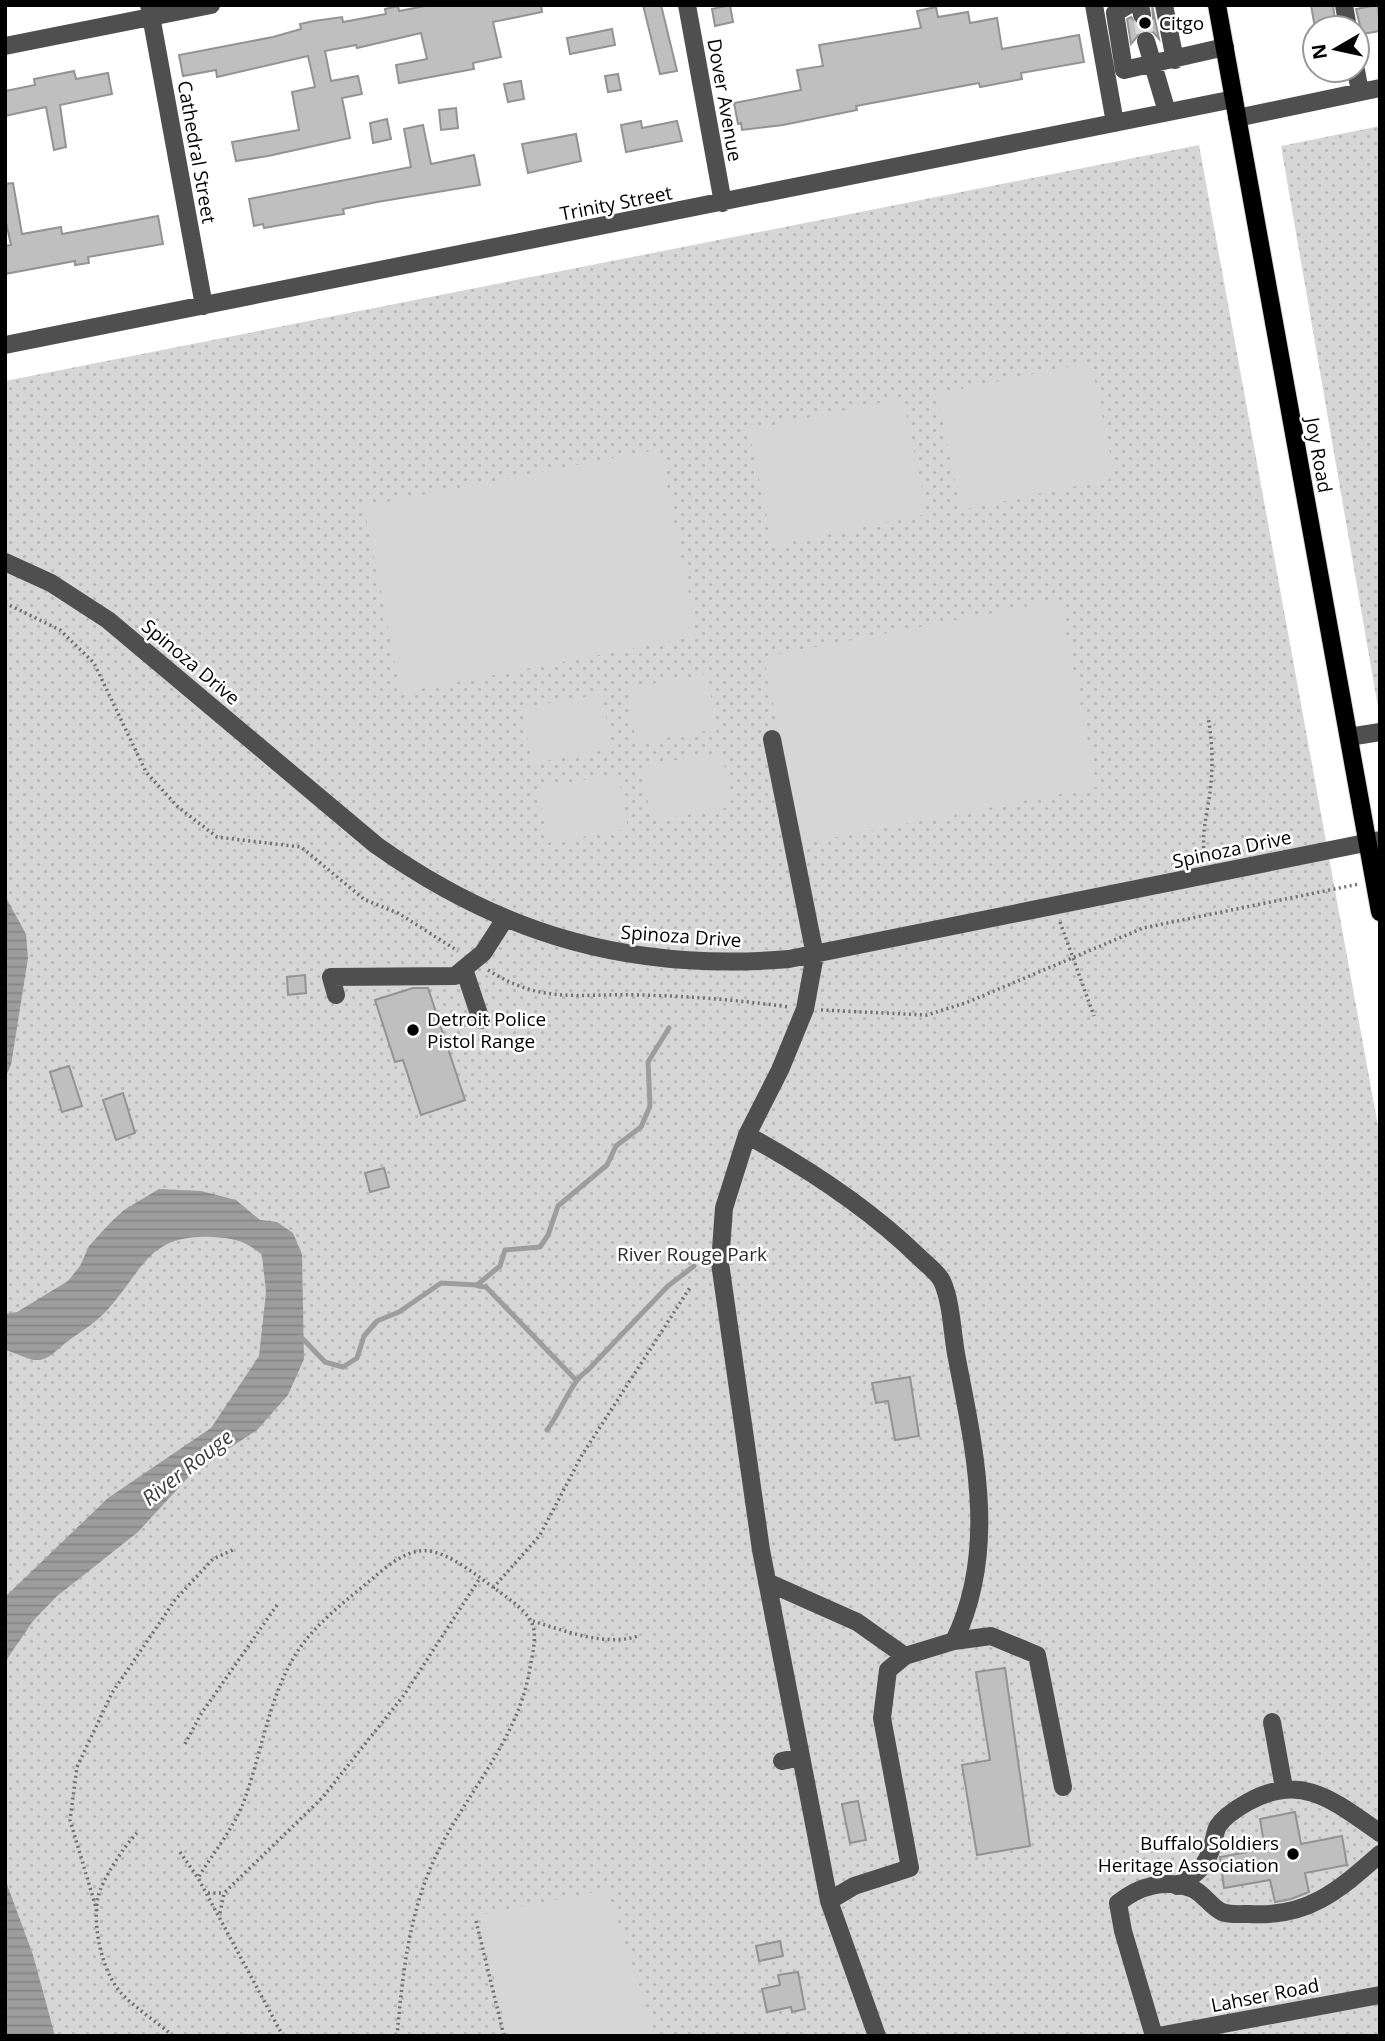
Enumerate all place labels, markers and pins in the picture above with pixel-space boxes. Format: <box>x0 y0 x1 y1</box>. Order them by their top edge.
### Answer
place label: Citgo <box>1159 10 1204 36</box>
marker: Citgo <box>1137 15 1153 31</box>
place label: Detroit Police Pistol Range <box>427 1006 546 1054</box>
marker: Detroit Police Pistol Range <box>405 1022 421 1038</box>
place label: Buffalo Soldiers Heritage Association <box>1098 1830 1279 1878</box>
marker: Buffalo Soldiers Heritage Association <box>1285 1846 1301 1862</box>

